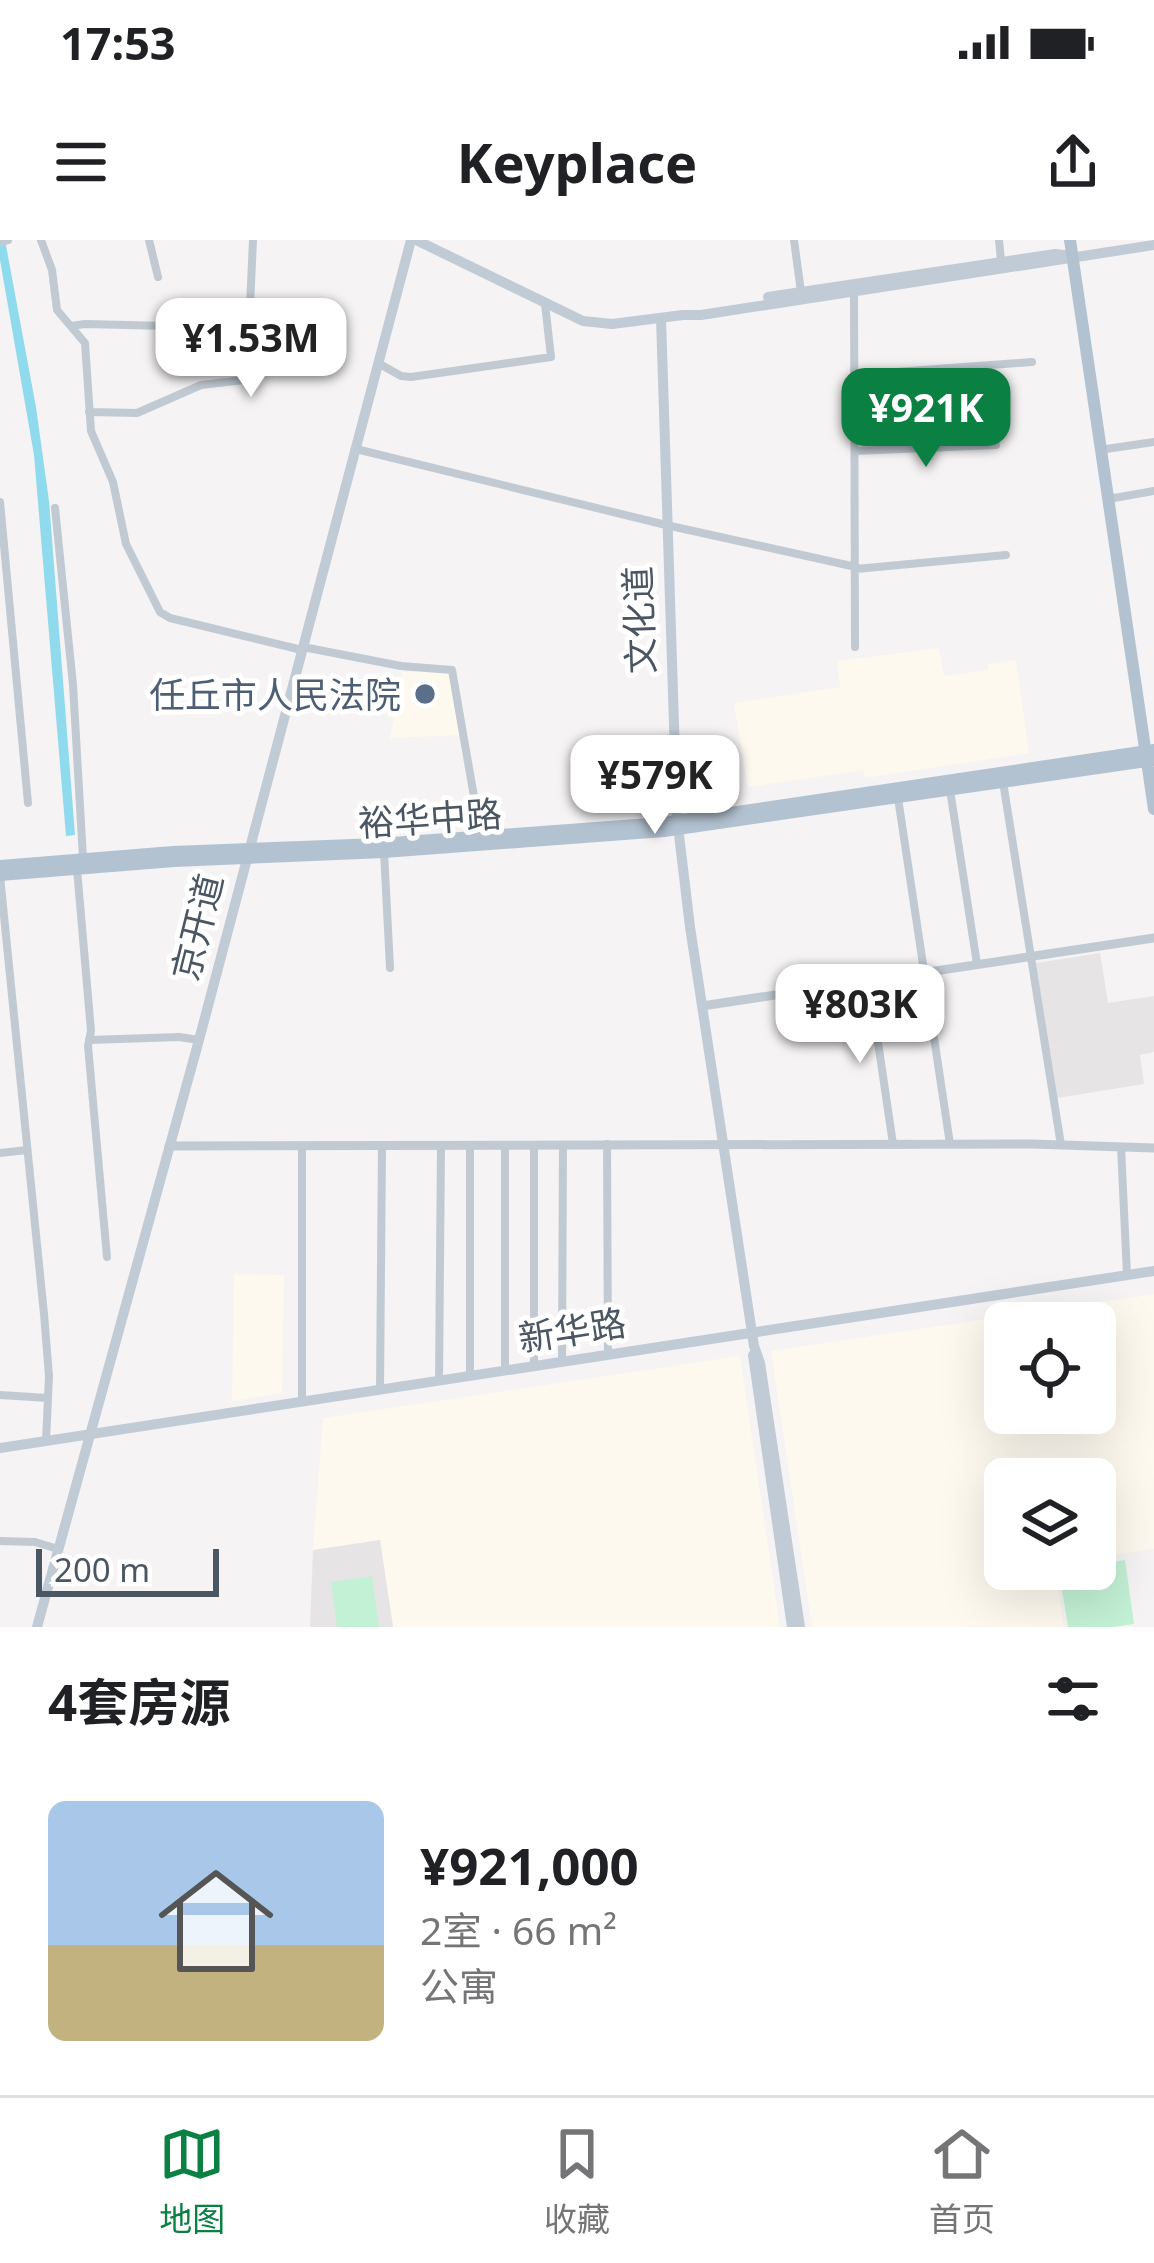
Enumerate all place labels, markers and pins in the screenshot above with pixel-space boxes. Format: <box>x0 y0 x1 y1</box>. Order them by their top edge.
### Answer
pin: ¥1.53M <box>153 298 349 400</box>
pin: ¥921K <box>842 368 1010 470</box>
place label: 任丘市人民法院 <box>149 670 401 719</box>
marker: 任丘市人民法院 <box>412 681 438 707</box>
pin: ¥579K <box>571 735 739 837</box>
pin: ¥803K <box>776 964 944 1066</box>

